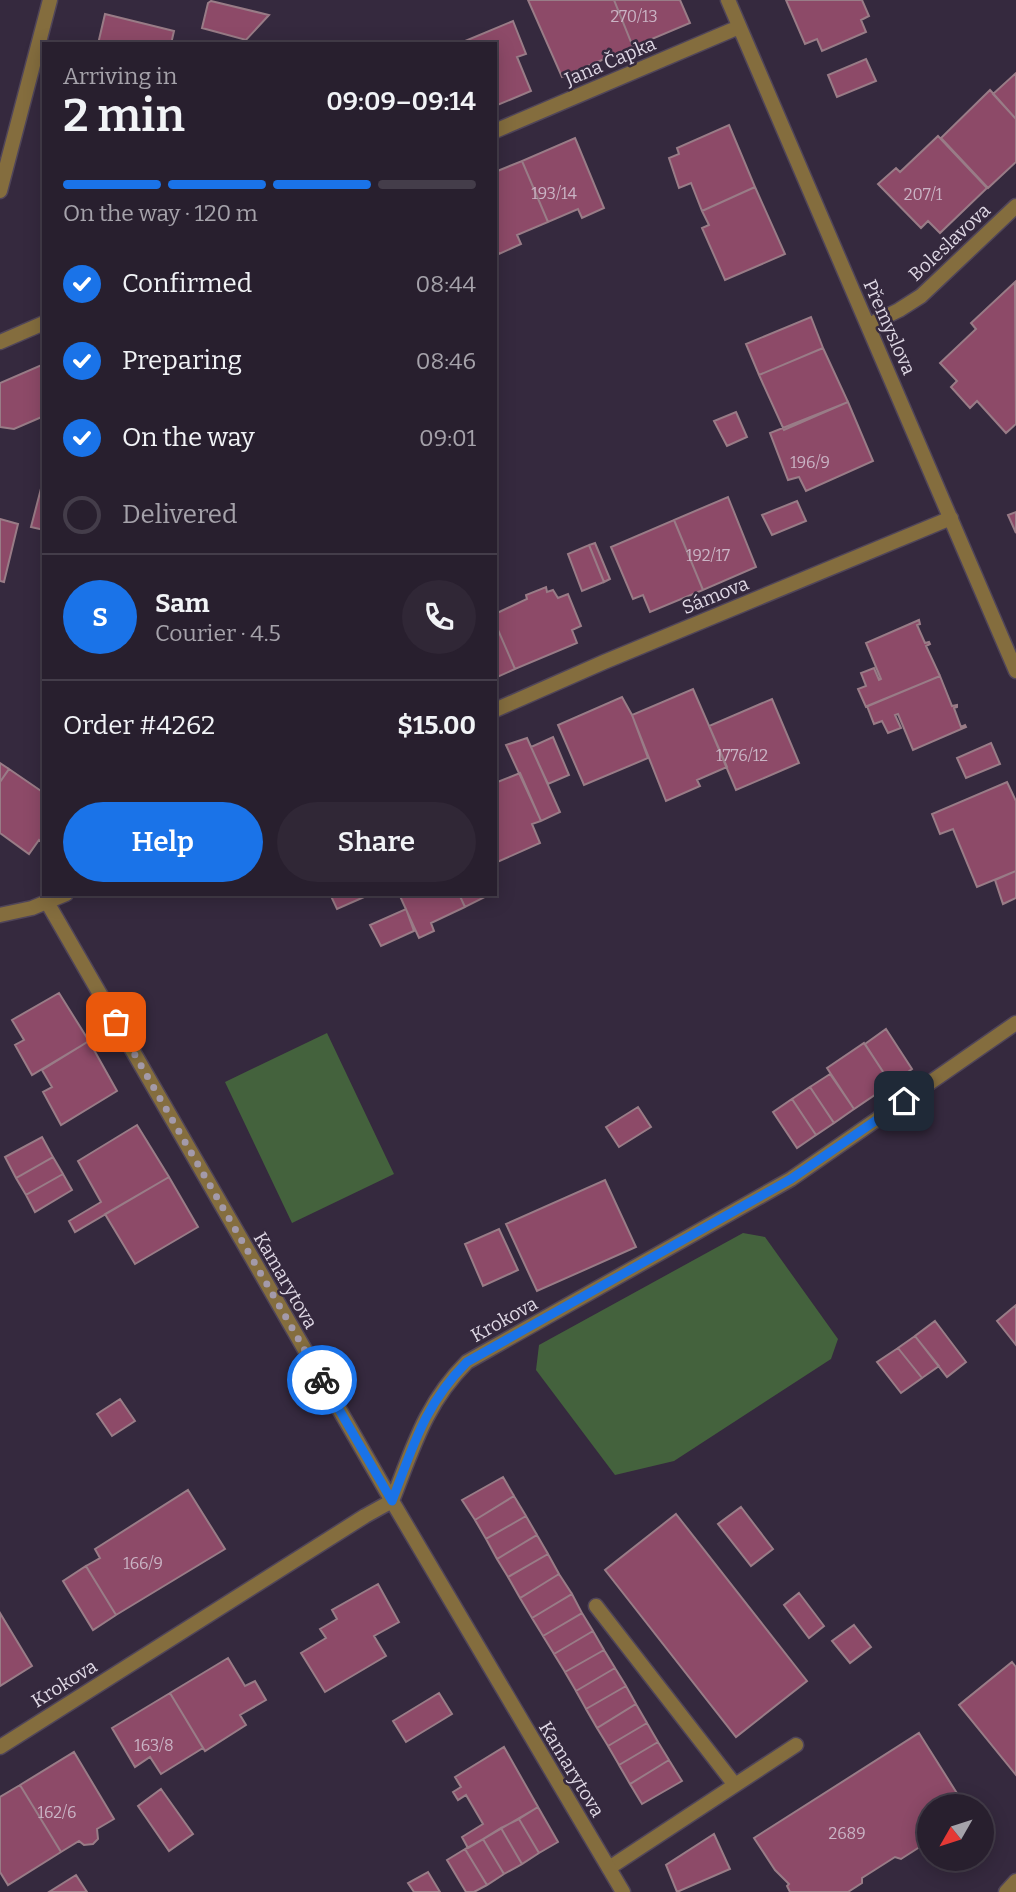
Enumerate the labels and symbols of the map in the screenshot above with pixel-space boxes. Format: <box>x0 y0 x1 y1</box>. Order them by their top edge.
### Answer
house number: 270/13 <box>610 7 658 26</box>
street label: Jana Čapka <box>560 32 660 91</box>
house number: 193/14 <box>531 184 577 203</box>
house number: 207/1 <box>904 185 943 204</box>
street label: Boleslavova <box>904 198 995 286</box>
street label: Přemyslova <box>858 276 921 379</box>
house number: 196/9 <box>790 453 830 472</box>
house number: 192/17 <box>686 546 730 565</box>
street label: Sámova <box>678 571 753 619</box>
house number: 1776/12 <box>716 746 768 765</box>
pin <box>86 992 146 1052</box>
pin <box>874 1071 934 1131</box>
street label: Kamarytova <box>249 1228 323 1333</box>
street label: Krokova <box>467 1291 542 1347</box>
courier <box>287 1345 357 1415</box>
house number: 166/9 <box>123 1554 163 1573</box>
street label: Krokova <box>27 1654 102 1712</box>
street label: Kamarytova <box>534 1717 609 1822</box>
house number: 163/8 <box>134 1736 174 1755</box>
north arrow <box>917 1794 994 1871</box>
house number: 162/6 <box>38 1803 76 1822</box>
house number: 2689 <box>828 1824 866 1843</box>

